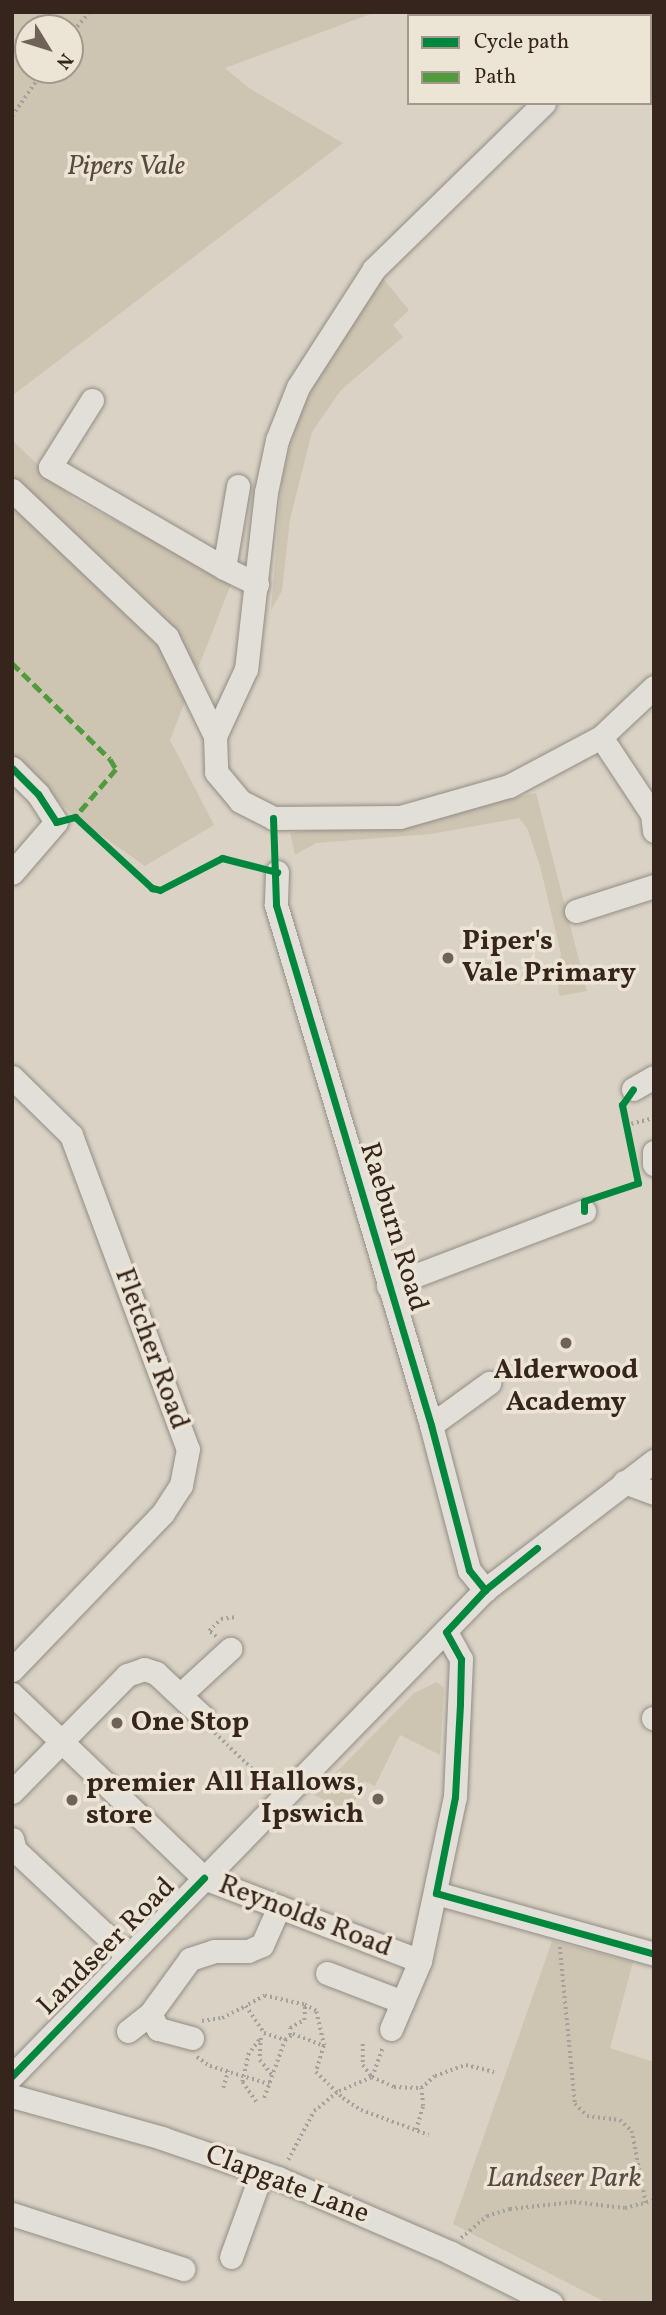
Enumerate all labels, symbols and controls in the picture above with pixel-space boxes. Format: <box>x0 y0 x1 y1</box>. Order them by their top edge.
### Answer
north arrow <box>14 14 84 84</box>
legend <box>407 14 652 105</box>
text: Cycle path <box>474 28 569 57</box>
text: N <box>49 47 78 74</box>
text: Path <box>474 63 516 92</box>
park label: Pipers Vale <box>67 150 185 184</box>
place label: Piper's Vale Primary <box>462 925 636 991</box>
marker: Piper's Vale Primary <box>440 950 456 966</box>
street label: Raeburn Road <box>351 1139 435 1315</box>
street label: Fletcher Road <box>106 1264 196 1434</box>
marker: Alderwood Academy <box>558 1335 574 1351</box>
place label: Alderwood Academy <box>494 1354 638 1420</box>
place label: One Stop <box>131 1706 249 1740</box>
marker: One Stop <box>109 1715 125 1731</box>
place label: All Hallows, Ipswich <box>205 1766 364 1832</box>
place label: premier store <box>86 1767 195 1833</box>
marker: All Hallows, Ipswich <box>370 1791 386 1807</box>
marker: premier store <box>64 1792 80 1808</box>
street label: Reynolds Road <box>214 1869 396 1965</box>
street label: Landseer Road <box>31 1871 183 2023</box>
street label: Clapgate Lane <box>200 2138 374 2232</box>
park label: Landseer Park <box>486 2162 642 2196</box>

